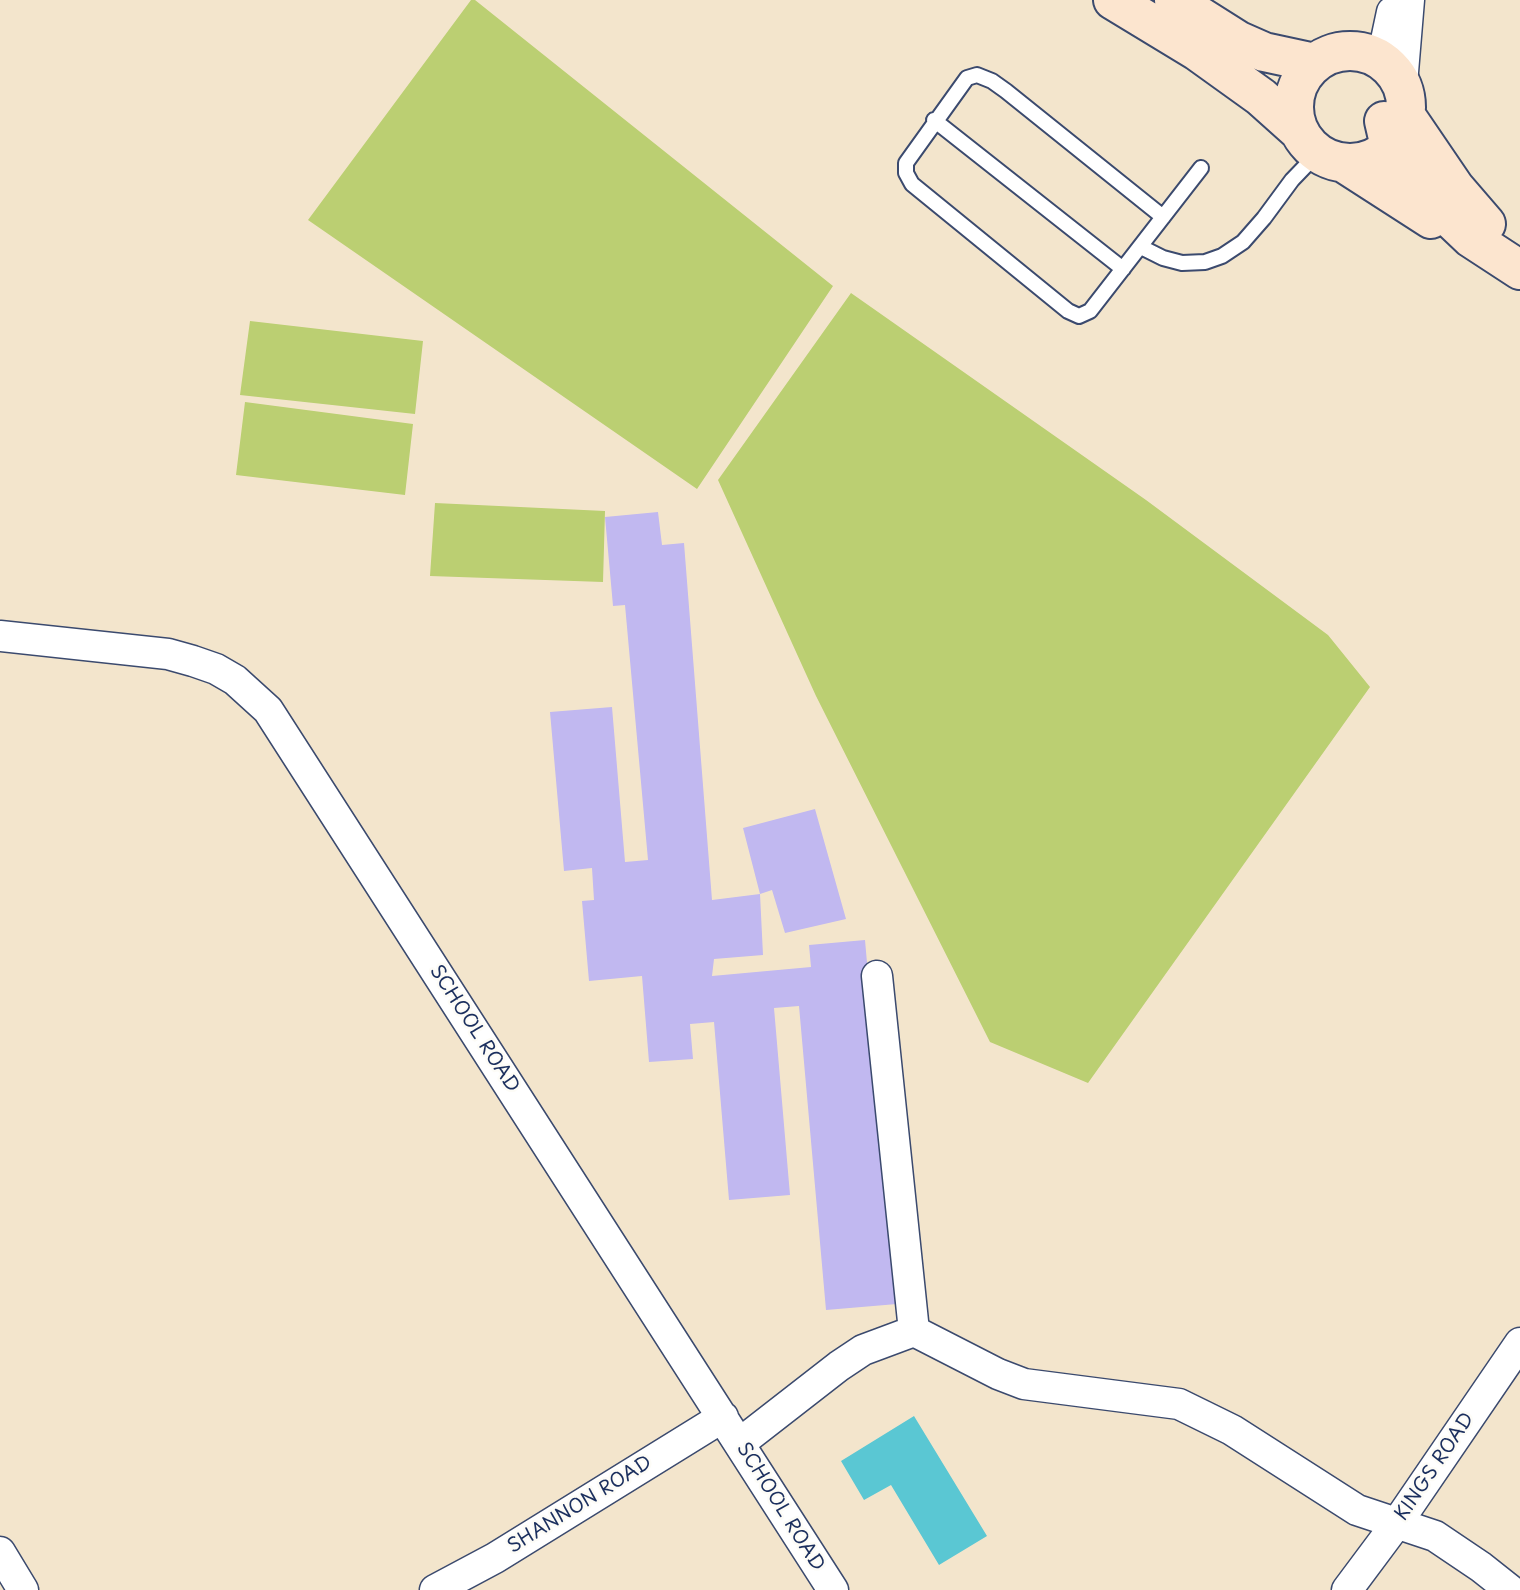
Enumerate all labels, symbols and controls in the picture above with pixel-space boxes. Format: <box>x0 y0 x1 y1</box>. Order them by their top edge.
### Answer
street label: SCHOOL ROAD <box>424 961 524 1097</box>
street label: KINGS ROAD <box>1391 1409 1479 1525</box>
street label: SCHOOL ROAD <box>731 1438 829 1576</box>
street label: SHANNON ROAD <box>504 1451 656 1559</box>

